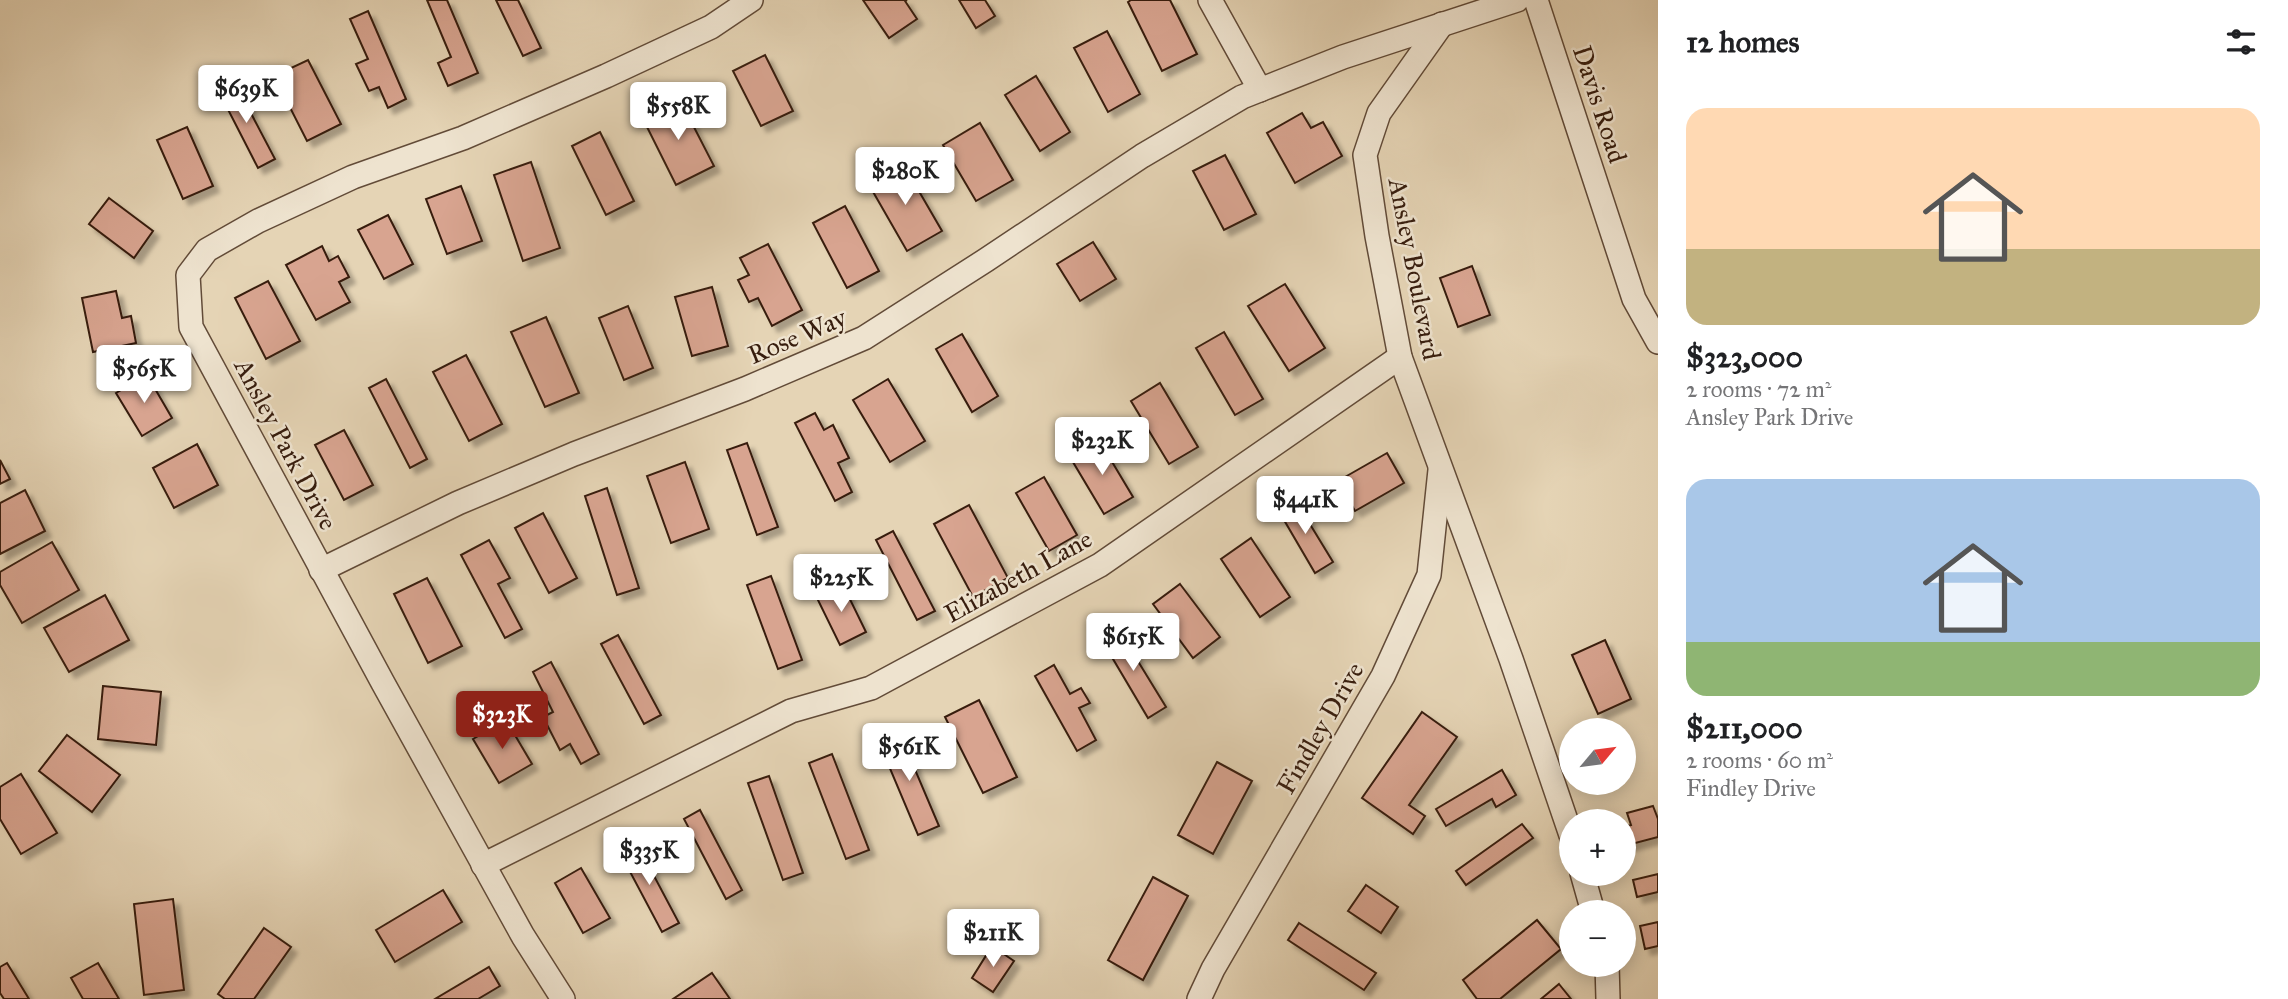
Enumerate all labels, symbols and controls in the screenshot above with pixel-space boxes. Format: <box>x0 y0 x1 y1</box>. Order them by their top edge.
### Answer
icon: filters <box>2222 23 2260 61</box>
text: 12 homes <box>1686 24 1799 60</box>
street label: Davis Road <box>1566 41 1634 167</box>
pin: $639K <box>197 66 295 125</box>
text: $639K <box>214 74 278 102</box>
pin: $558K <box>629 82 727 142</box>
text: $558K <box>646 91 710 119</box>
pin: $280K <box>856 148 954 207</box>
icon: home <box>1910 154 2036 280</box>
text: $280K <box>871 156 939 184</box>
street label: Ansley Boulevard <box>1381 174 1448 363</box>
street label: Rose Way <box>743 301 852 371</box>
text: $323,000 <box>1686 339 1803 375</box>
pin: $565K <box>95 346 193 405</box>
street label: Ansley Park Drive <box>227 352 345 535</box>
text: $565K <box>112 354 176 382</box>
text: 2 rooms · 72 m² <box>1686 375 1831 403</box>
text: Ansley Park Drive <box>1686 403 1853 431</box>
pin: $232K <box>1053 418 1151 477</box>
text: $232K <box>1071 426 1133 454</box>
pin: $441K <box>1256 476 1354 536</box>
text: $441K <box>1273 485 1337 513</box>
street label: Elizabeth Lane <box>939 522 1097 630</box>
icon: home <box>1910 525 2036 651</box>
pin: $225K <box>792 554 890 614</box>
text: $225K <box>809 563 873 591</box>
pin: $615K <box>1084 614 1182 673</box>
text: $615K <box>1102 622 1164 650</box>
street label: Findley Drive <box>1269 656 1371 800</box>
pin: $323K <box>453 692 551 751</box>
text: $323K <box>472 700 532 728</box>
text: $211,000 <box>1686 710 1803 746</box>
north arrow <box>1559 718 1636 794</box>
map controls <box>1559 718 1636 977</box>
pin: $561K <box>860 724 958 783</box>
text: $561K <box>878 732 940 760</box>
text: 2 rooms · 60 m² <box>1686 746 1833 774</box>
text: Findley Drive <box>1686 774 1816 802</box>
button: + <box>1559 809 1636 886</box>
pin: $335K <box>600 828 698 887</box>
text: $335K <box>619 836 679 864</box>
button: − <box>1559 900 1636 977</box>
pin: $211K <box>944 909 1042 969</box>
text: $211K <box>963 918 1023 946</box>

